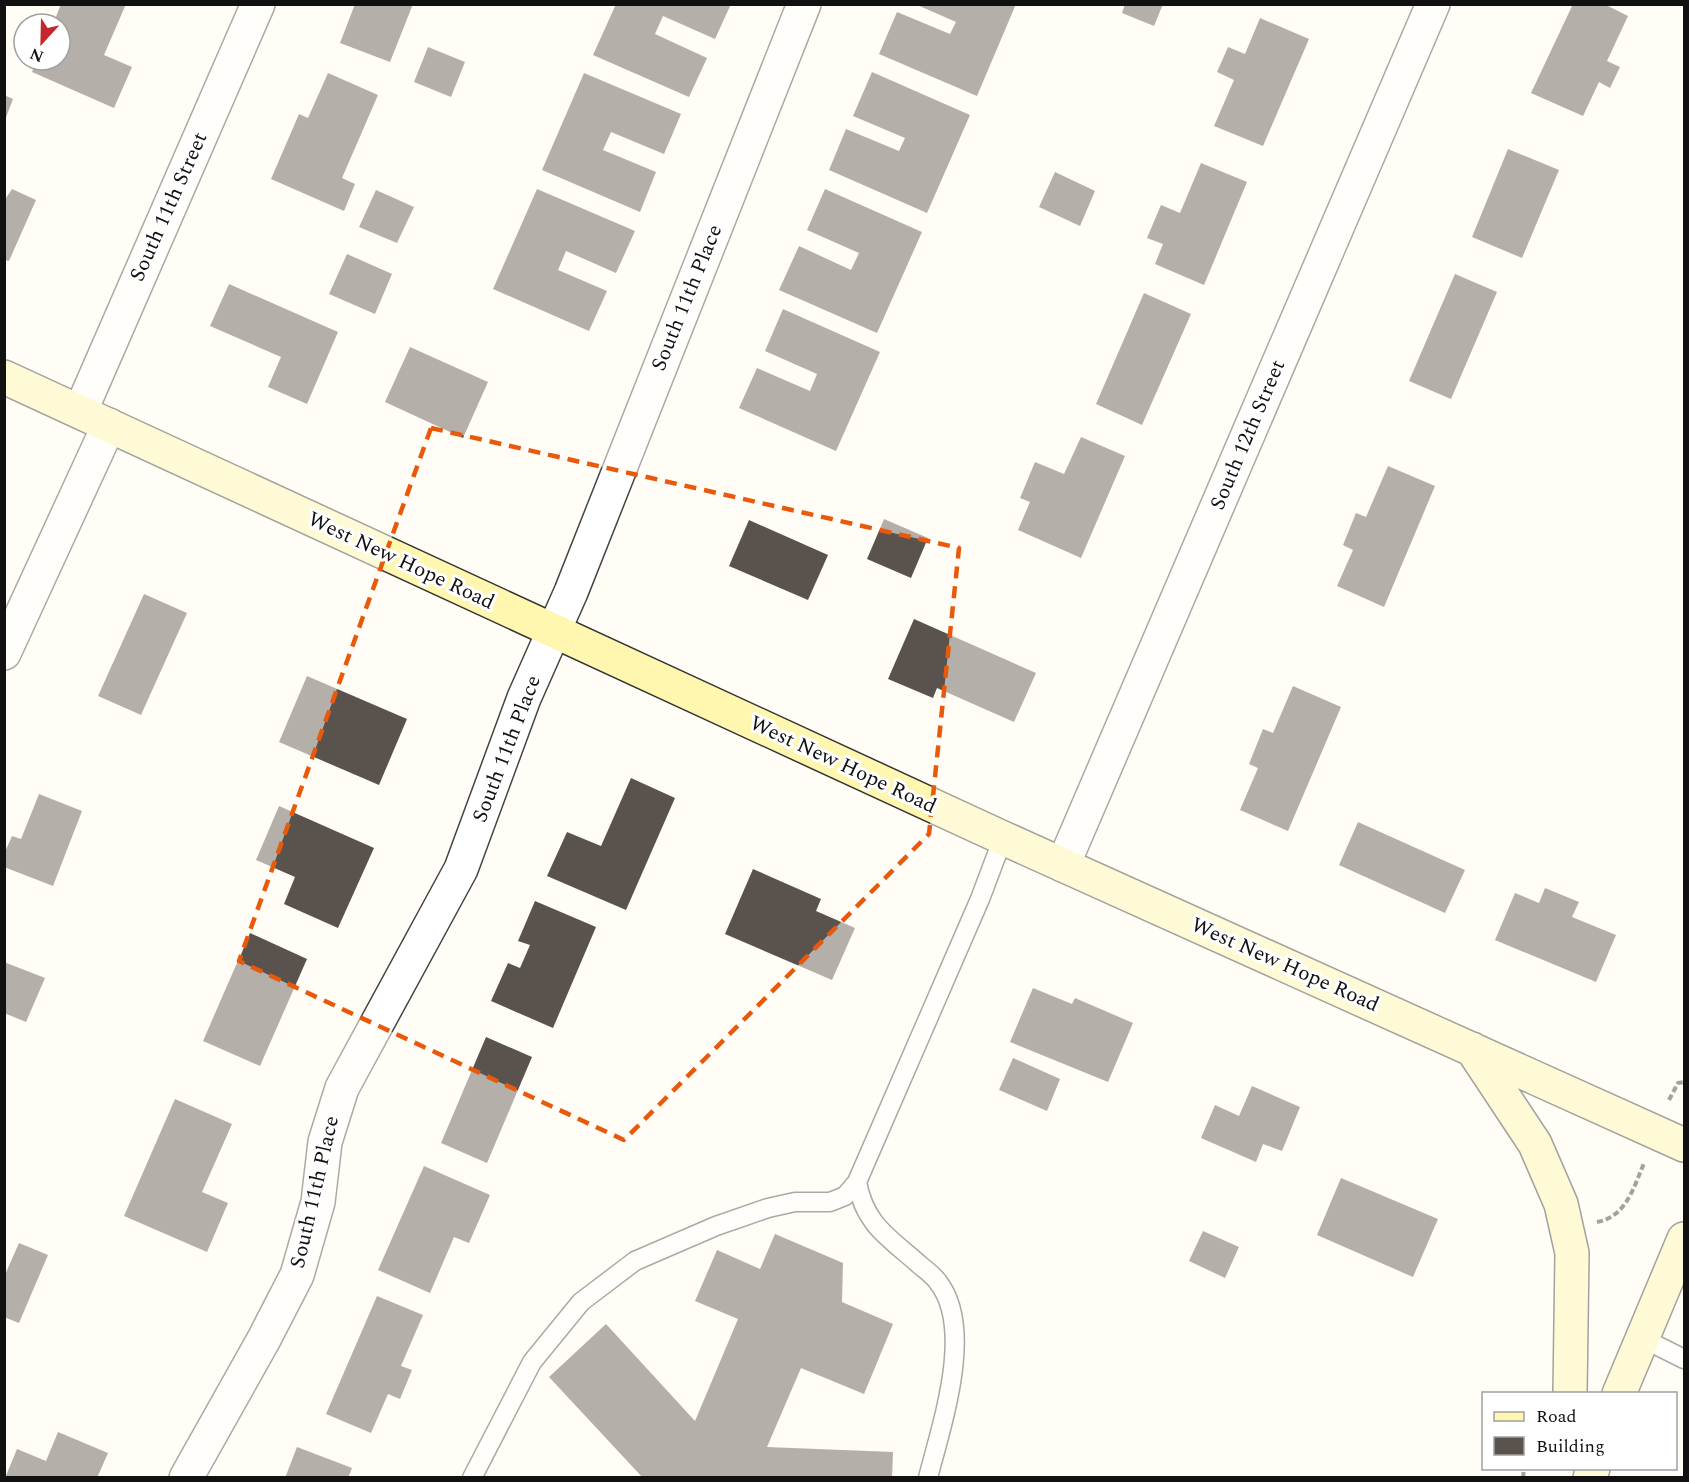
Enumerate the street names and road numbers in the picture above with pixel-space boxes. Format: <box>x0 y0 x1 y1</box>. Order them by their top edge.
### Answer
street label: South 11th Street <box>122 127 216 287</box>
street label: South 11th Place <box>643 220 731 376</box>
street label: South 12th Street <box>1202 355 1294 515</box>
street label: West New Hope Road <box>302 504 500 618</box>
street label: South 11th Place <box>464 671 550 827</box>
street label: West New Hope Road <box>744 708 942 822</box>
street label: West New Hope Road <box>1186 909 1384 1021</box>
street label: South 11th Place <box>282 1113 348 1271</box>

